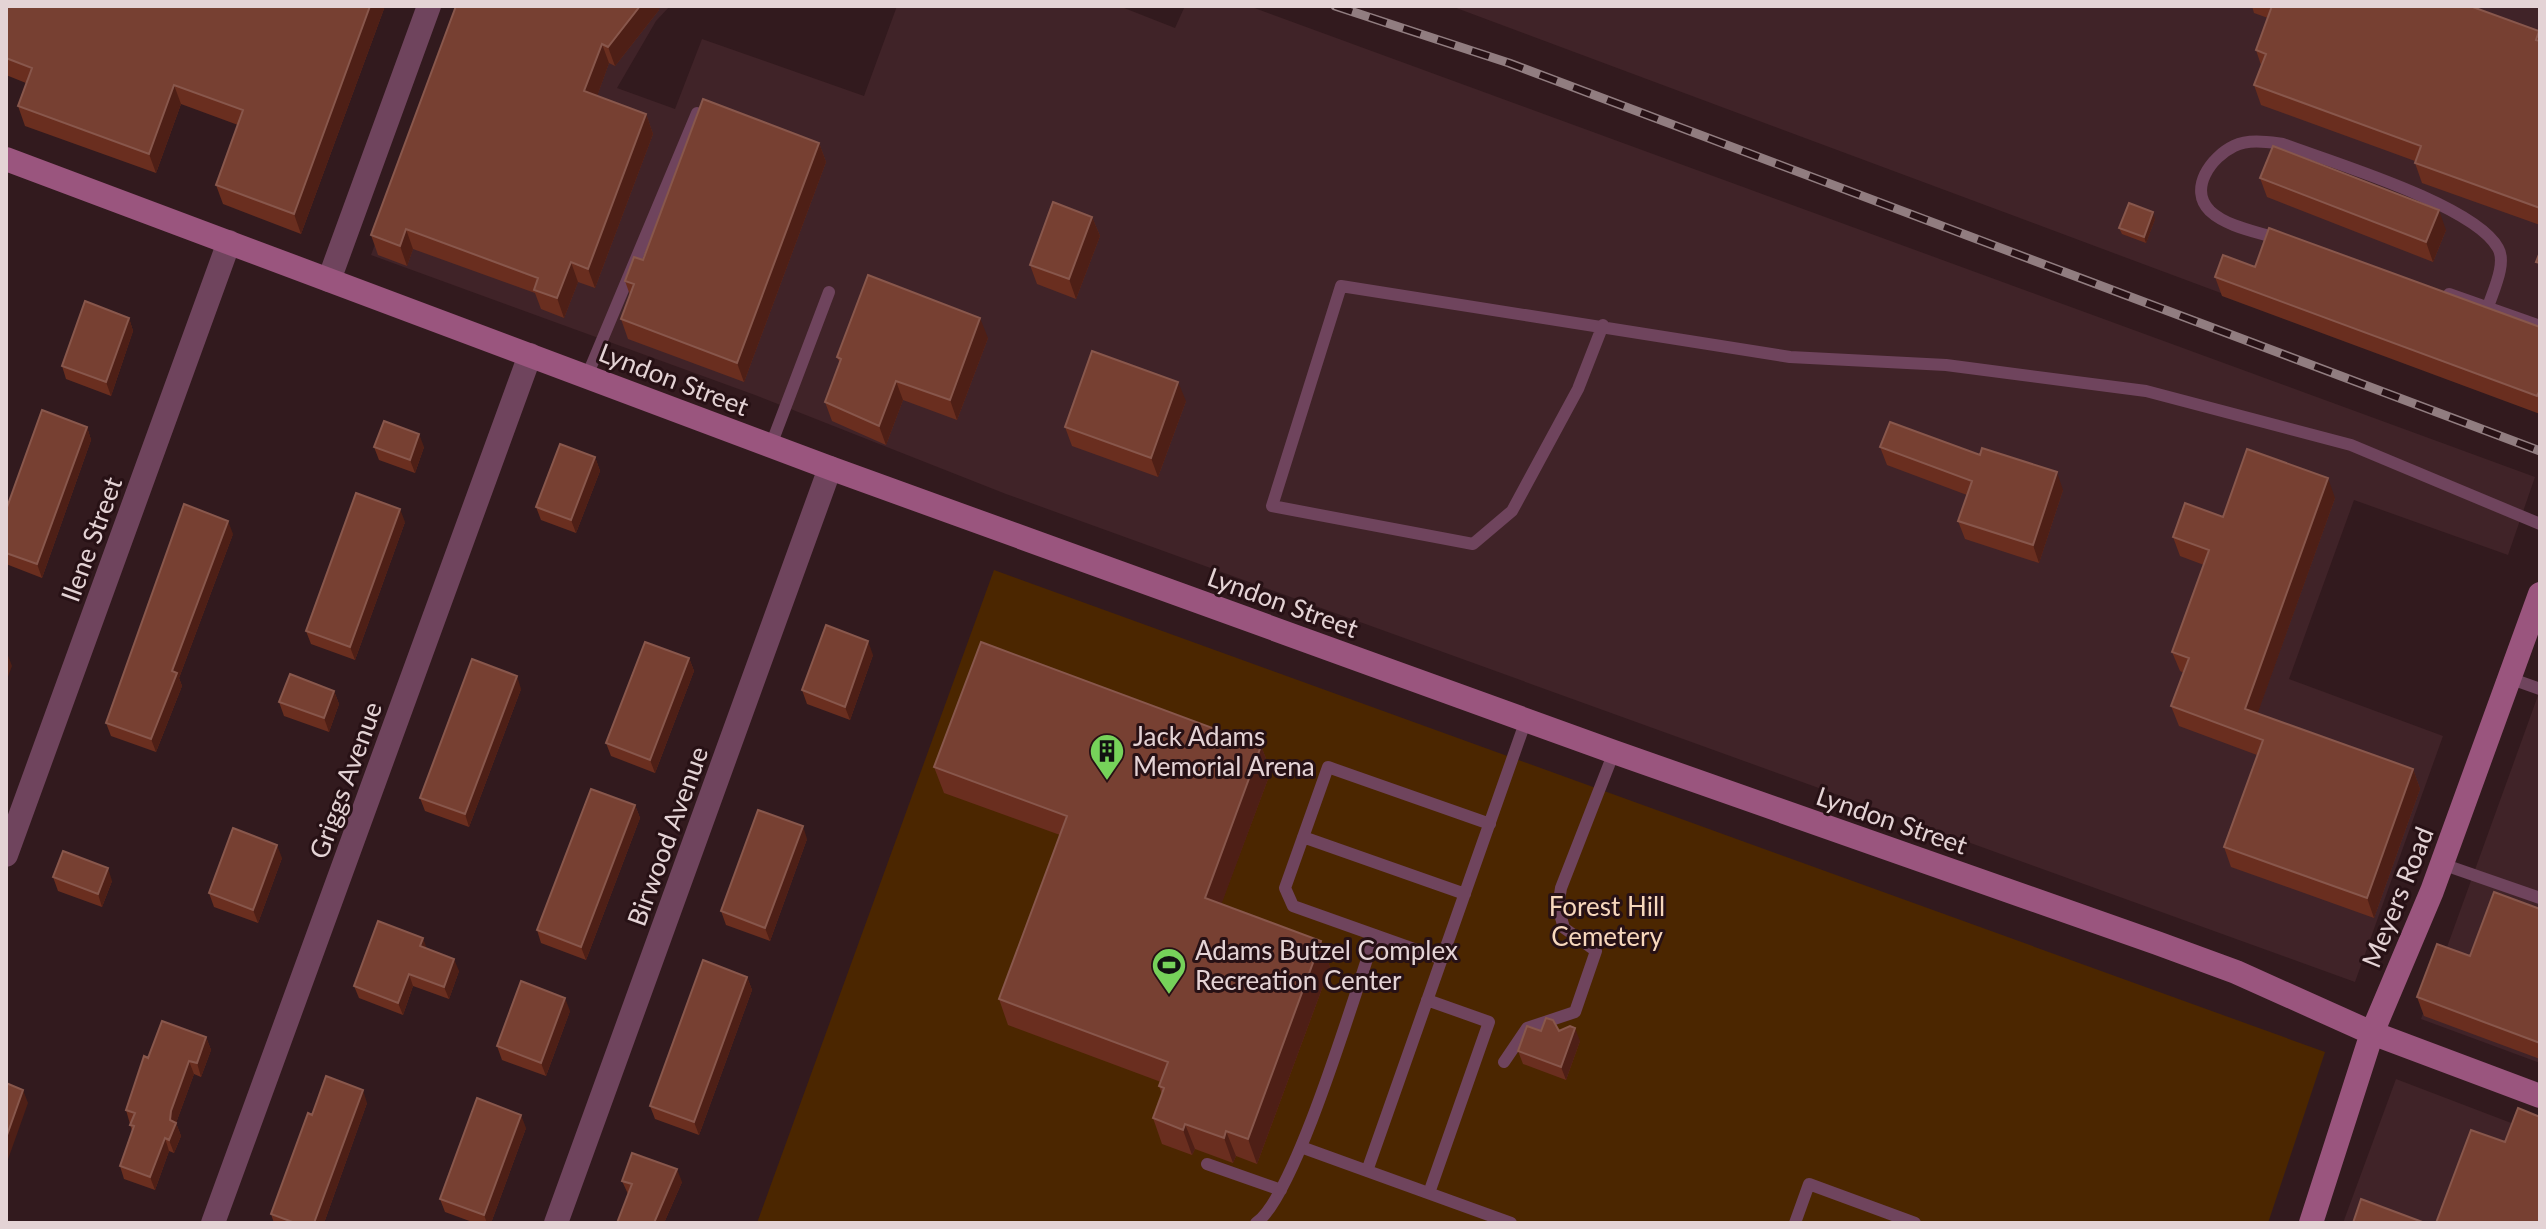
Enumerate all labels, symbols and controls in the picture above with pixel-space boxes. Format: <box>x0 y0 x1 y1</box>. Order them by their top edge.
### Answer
street label: Lyndon Street <box>595 336 754 422</box>
street label: Ilene Street <box>54 472 129 606</box>
street label: Lyndon Street <box>1203 560 1363 644</box>
street label: Griggs Avenue <box>302 697 388 863</box>
place label: Jack Adams Memorial Arena <box>1133 720 1315 782</box>
building icon: Jack Adams Memorial Arena <box>1088 732 1126 782</box>
street label: Birwood Avenue <box>620 742 714 930</box>
street label: Lyndon Street <box>1812 779 1972 861</box>
street label: Meyers Road <box>2354 822 2440 972</box>
park label: Forest Hill Cemetery <box>1549 890 1665 952</box>
place label: Adams Butzel Complex Recreation Center <box>1195 934 1458 996</box>
sports icon: Adams Butzel Complex Recreation Center <box>1150 946 1188 996</box>

